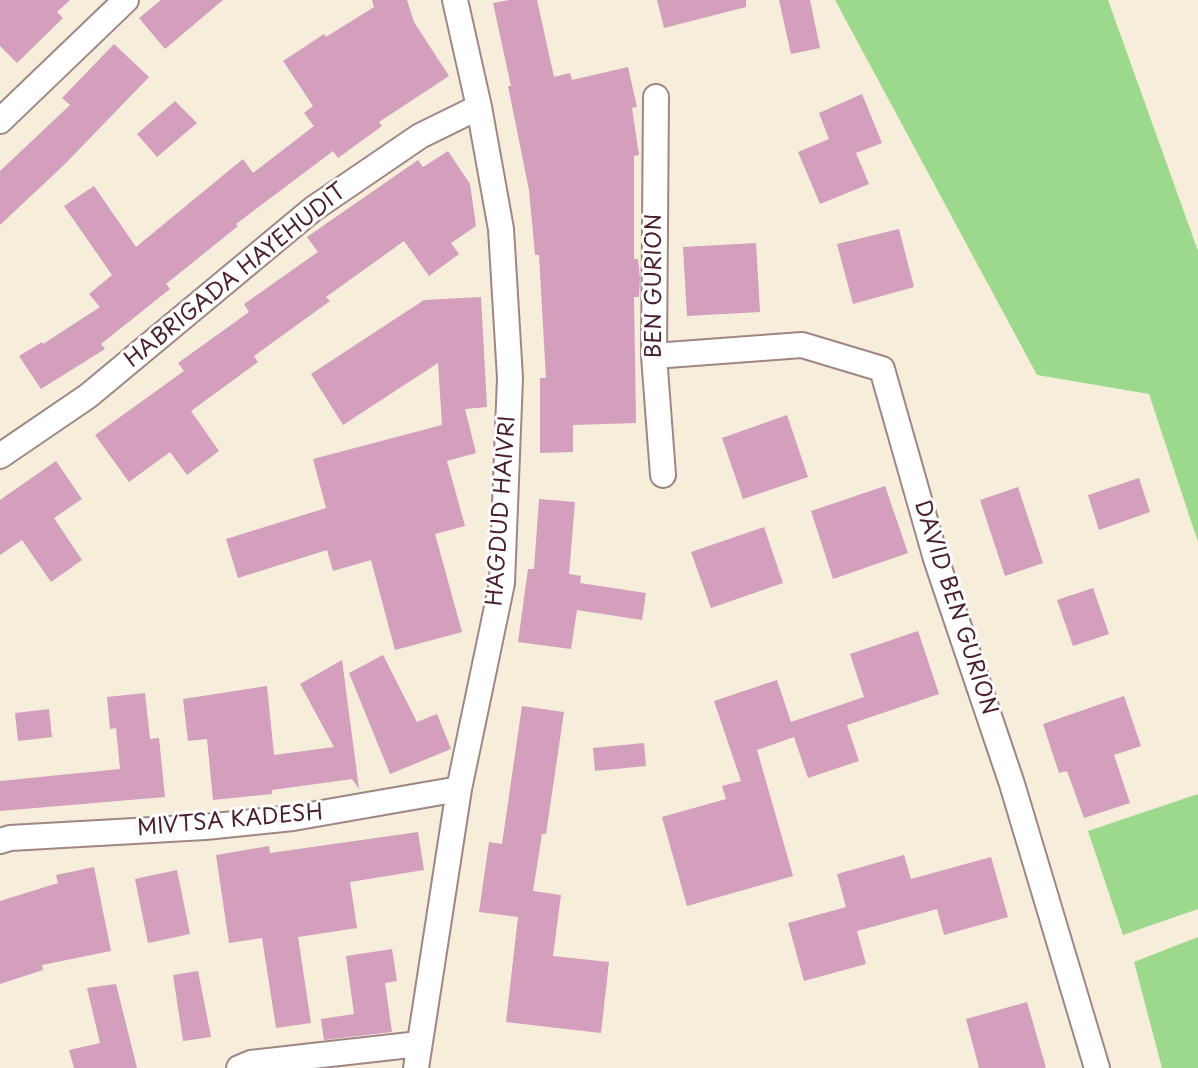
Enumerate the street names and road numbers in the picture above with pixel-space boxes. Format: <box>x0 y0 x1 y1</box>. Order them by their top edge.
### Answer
street label: HABRIGADA HAYEHUDIT <box>120 178 352 374</box>
street label: BEN GURION <box>642 214 668 358</box>
street label: HAGDUD HAIVRI <box>482 415 522 607</box>
street label: DAVID BEN GURION <box>908 497 1002 719</box>
street label: MIVTSA KADESH <box>136 800 324 842</box>

